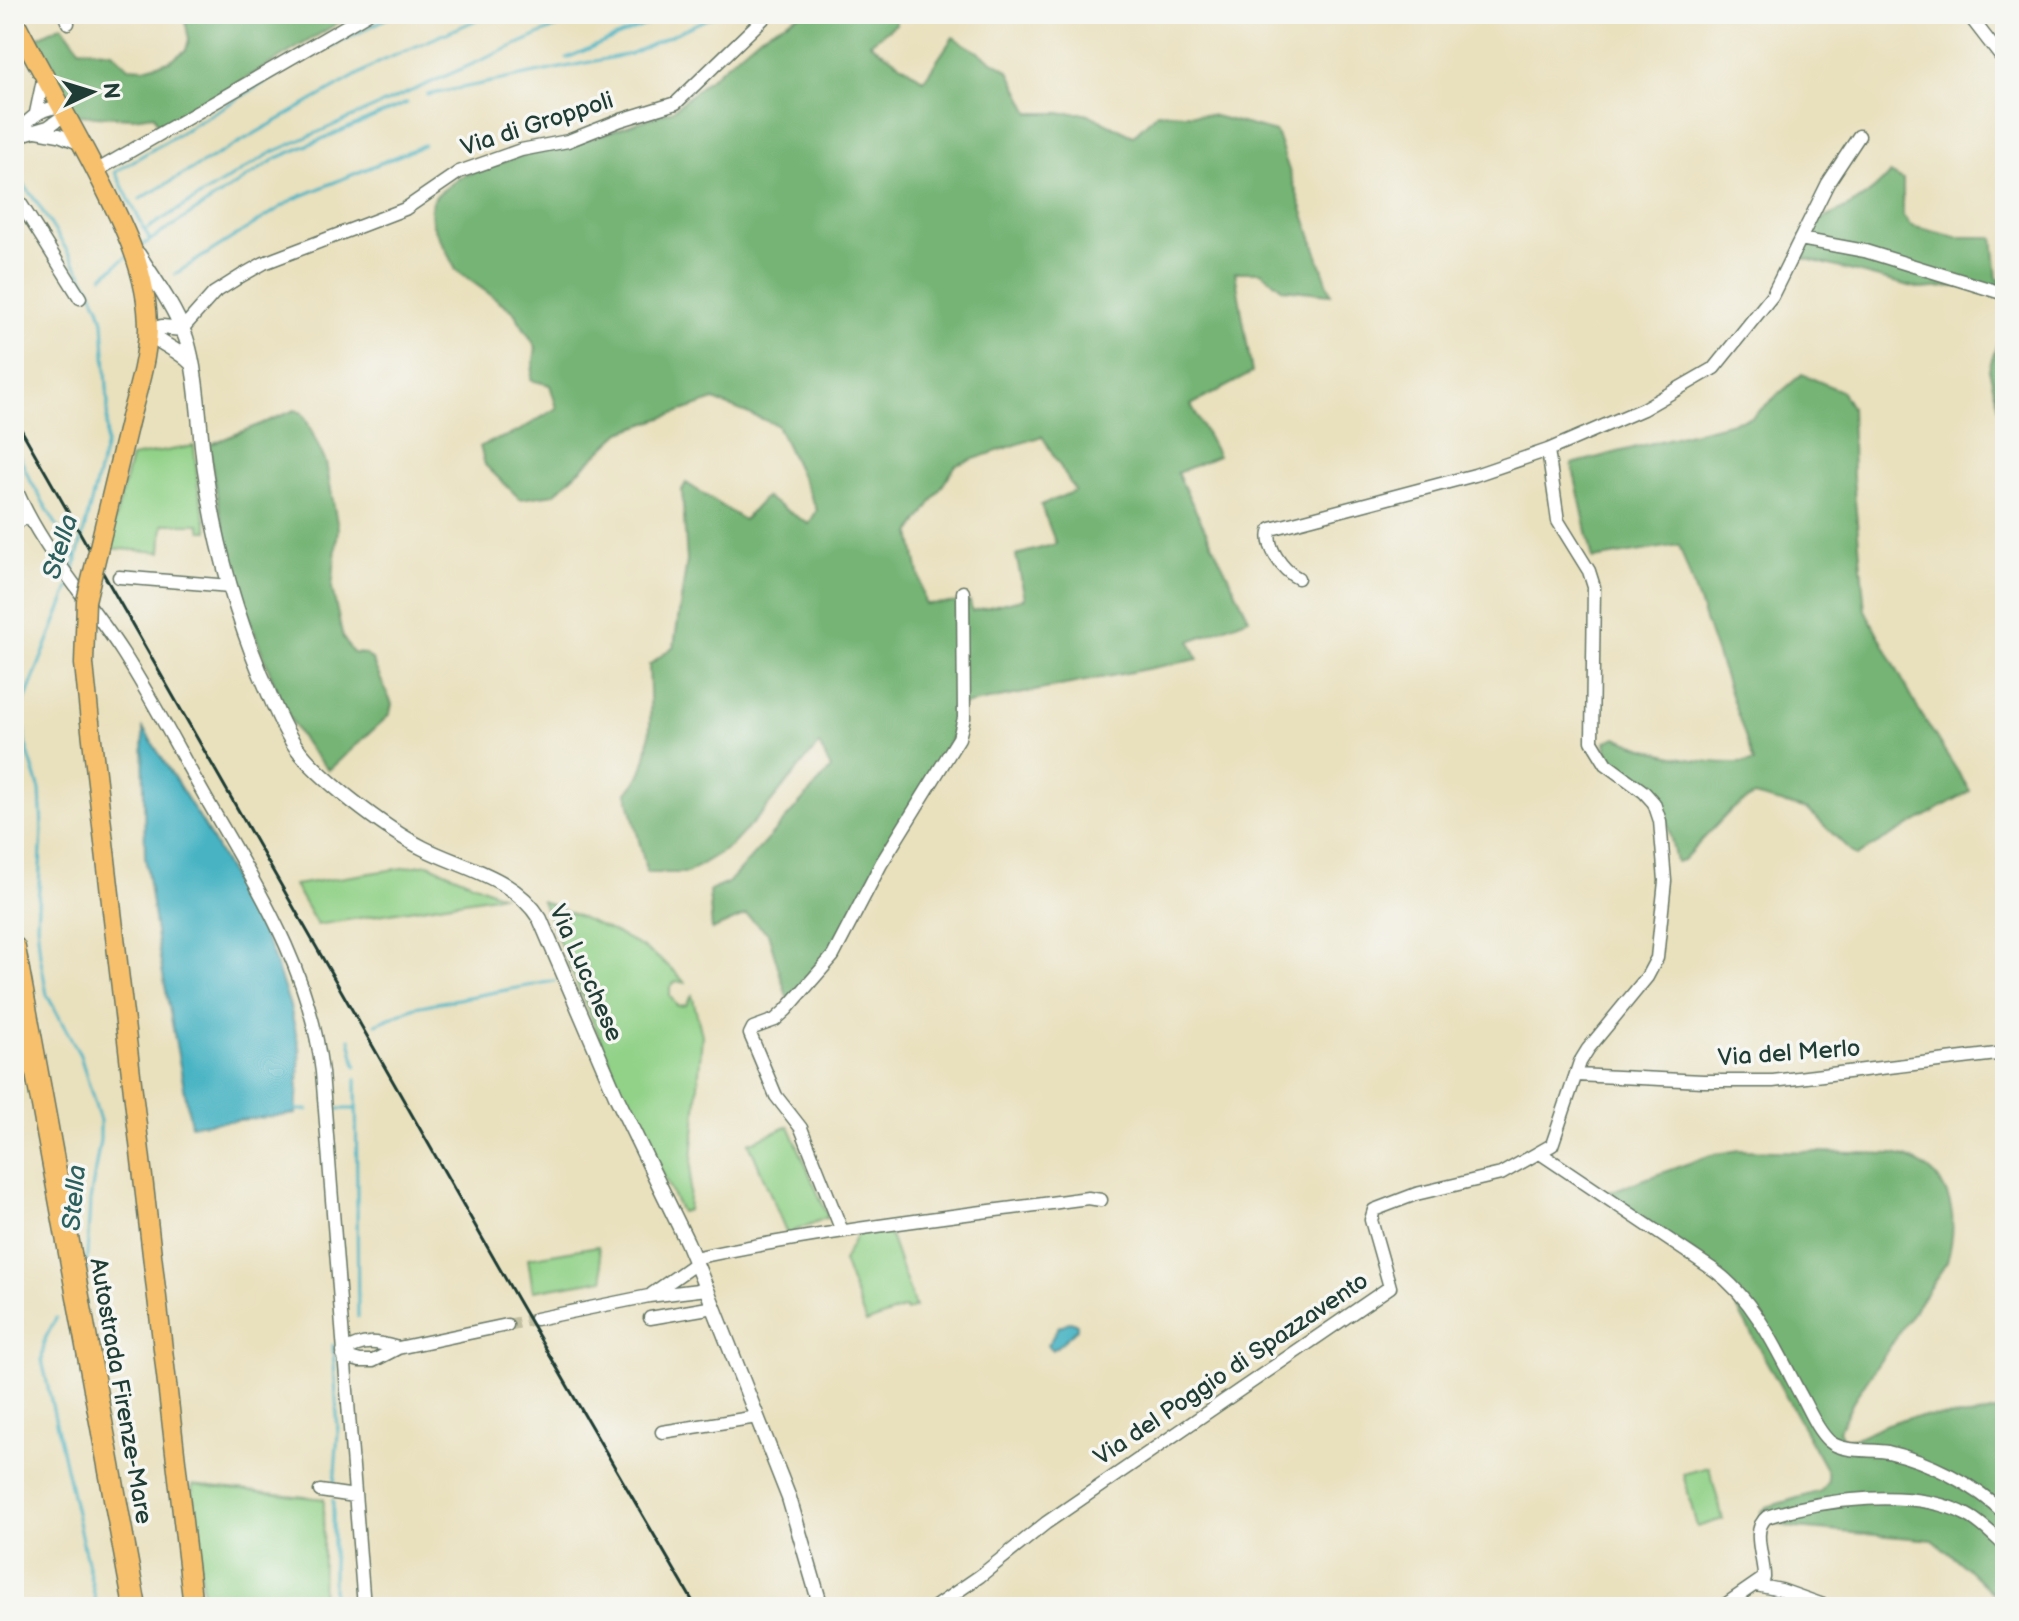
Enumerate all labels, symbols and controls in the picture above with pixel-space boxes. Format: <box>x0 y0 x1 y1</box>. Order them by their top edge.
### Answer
north arrow <box>52 52 132 132</box>
text: N <box>96 82 124 100</box>
street label: Via di Groppoli <box>457 86 617 162</box>
water label: Stella <box>37 511 85 583</box>
street label: Via Lucchese <box>543 900 629 1046</box>
street label: Via del Merlo <box>1717 1034 1861 1072</box>
water label: Stella <box>57 1164 93 1232</box>
street label: Autostrada Firenze-Mare <box>83 1256 159 1526</box>
street label: Via del Poggio di Spazzavento <box>1088 1266 1374 1472</box>

